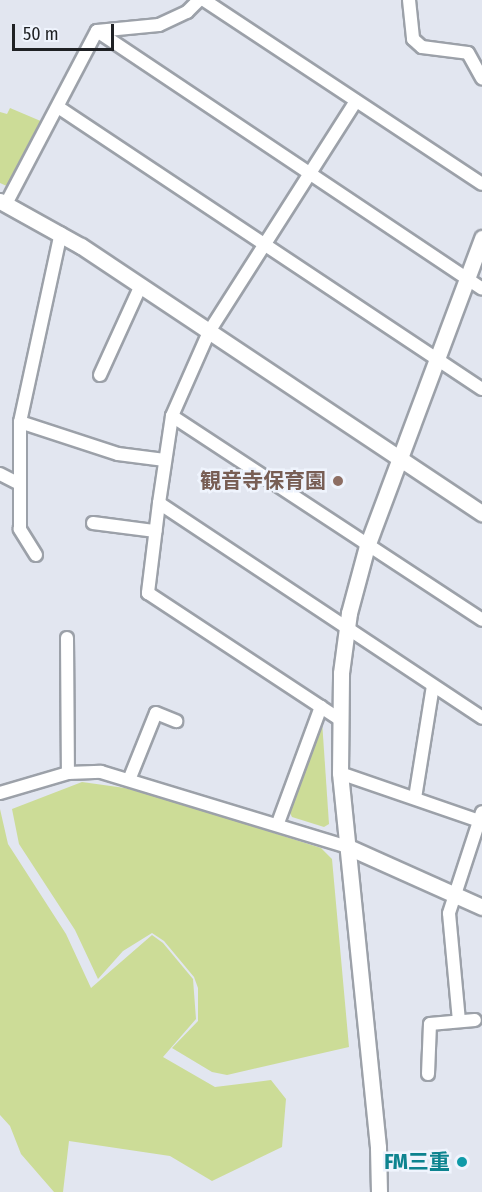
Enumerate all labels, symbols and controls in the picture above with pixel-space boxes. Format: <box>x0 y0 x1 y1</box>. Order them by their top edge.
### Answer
scale bar <box>15 12 117 50</box>
text: 50 m <box>23 23 59 45</box>
place label: 観音寺保育園 <box>200 468 326 494</box>
marker: 観音寺保育園 <box>331 474 345 488</box>
place label: FM三重 <box>384 1149 450 1175</box>
marker: FM三重 <box>455 1155 469 1169</box>

